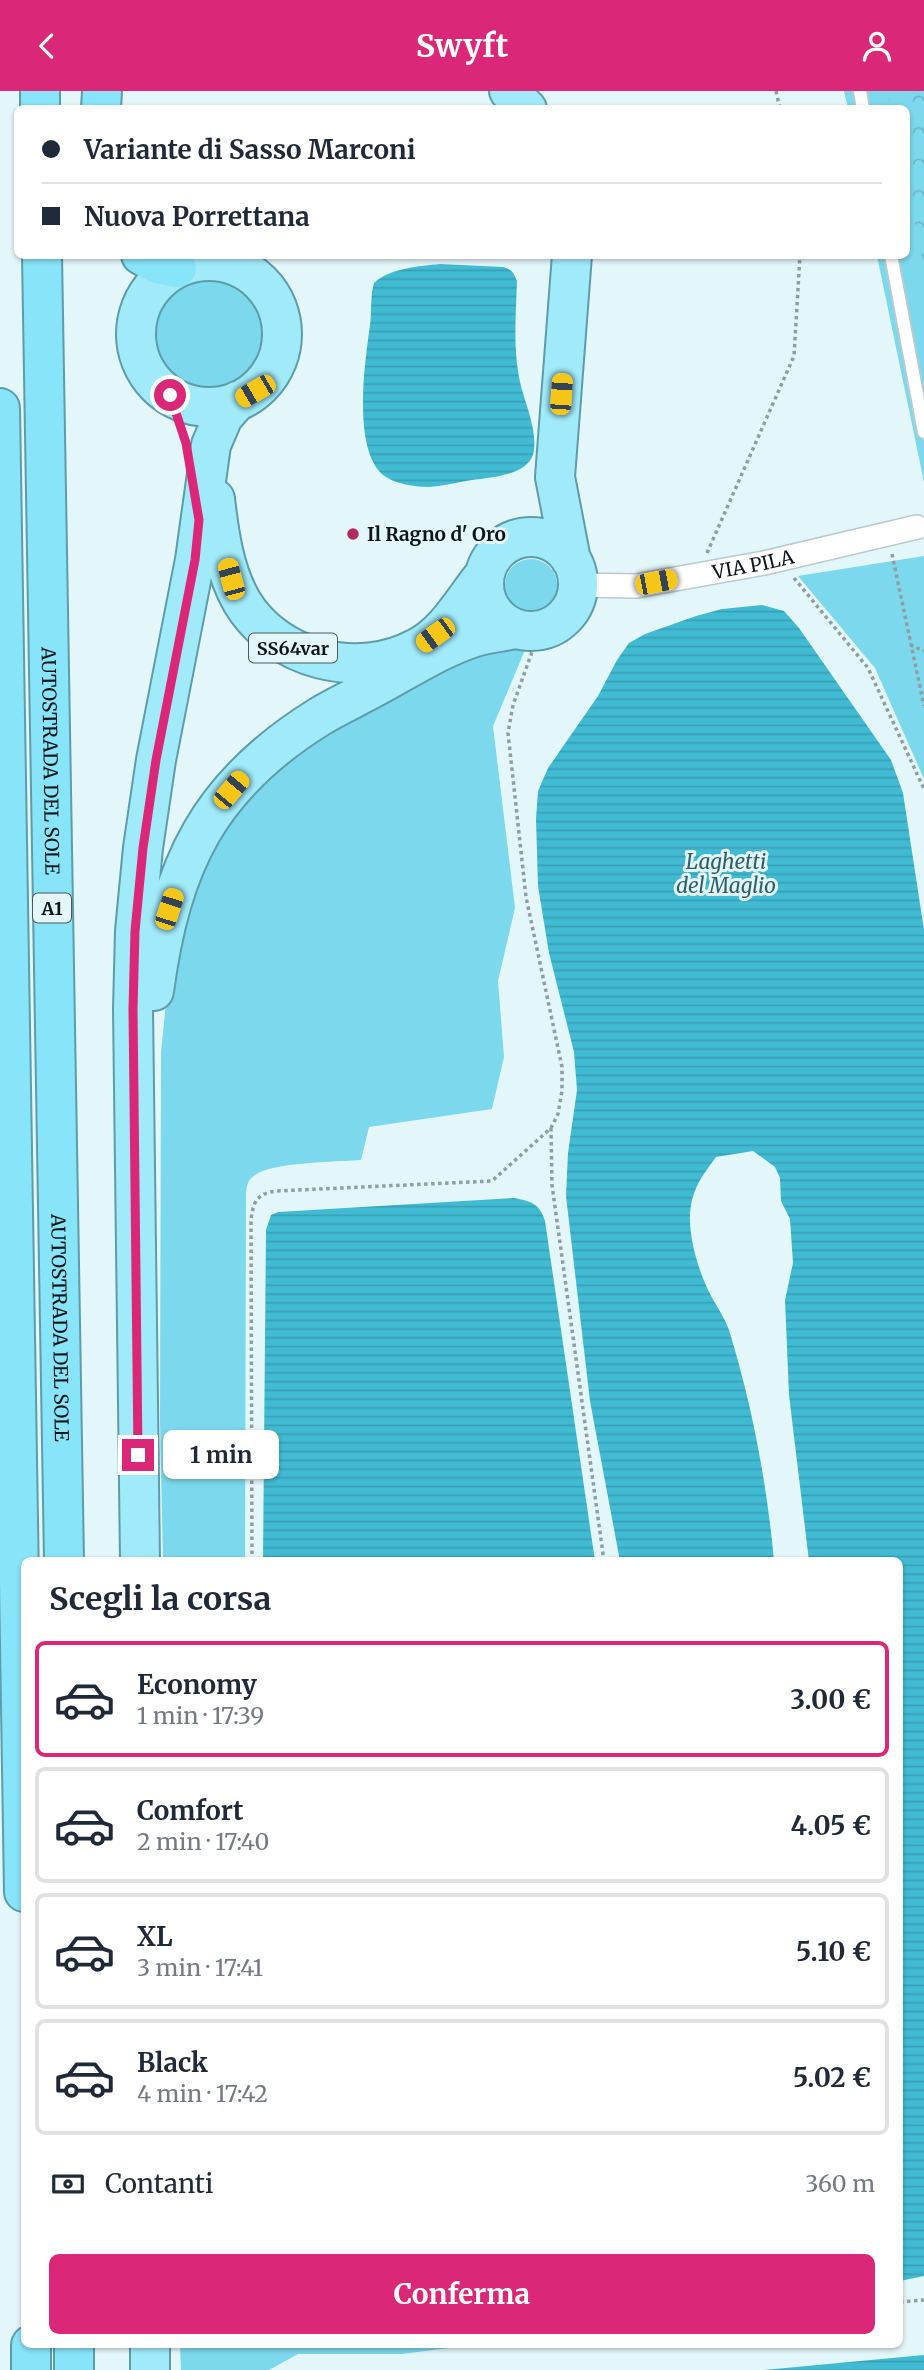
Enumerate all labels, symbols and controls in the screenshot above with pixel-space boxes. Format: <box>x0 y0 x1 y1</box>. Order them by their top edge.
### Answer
text: Swyft <box>416 26 508 66</box>
icon: back <box>28 27 66 65</box>
icon: person <box>858 27 896 65</box>
text: Variante di Sasso Marconi <box>84 133 416 166</box>
text: Nuova Porrettana <box>84 200 310 233</box>
car <box>232 371 279 411</box>
car <box>550 372 573 416</box>
route start <box>154 379 186 411</box>
place label: Il Ragno d' Oro <box>367 522 506 546</box>
marker: Il Ragno d' Oro <box>345 526 361 542</box>
street label: VIA PILA <box>709 544 797 584</box>
car <box>216 556 247 602</box>
car <box>634 568 679 596</box>
car <box>412 614 459 656</box>
road number: SS64var <box>249 633 337 663</box>
street label: AUTOSTRADA DEL SOLE <box>37 646 64 875</box>
car <box>210 767 253 813</box>
water label: Laghetti del Maglio <box>676 848 776 899</box>
car <box>153 886 186 932</box>
road number: A1 <box>33 893 71 923</box>
street label: AUTOSTRADA DEL SOLE <box>46 1213 74 1442</box>
callout: 1 min <box>162 1431 278 1479</box>
route end <box>122 1439 154 1471</box>
text: 1 min <box>190 1440 252 1469</box>
text: Scegli la corsa <box>49 1579 271 1619</box>
icon: car <box>53 1668 116 1731</box>
text: Economy <box>137 1668 257 1701</box>
text: 3.00 € <box>790 1683 871 1716</box>
text: 1 min · 17:39 <box>137 1701 264 1730</box>
icon: car <box>53 1794 116 1857</box>
text: Comfort <box>137 1794 243 1827</box>
text: 4.05 € <box>791 1809 871 1842</box>
text: 2 min · 17:40 <box>137 1827 269 1856</box>
icon: car <box>53 1920 116 1983</box>
text: XL <box>137 1920 173 1953</box>
text: 5.10 € <box>796 1935 871 1968</box>
text: 3 min · 17:41 <box>137 1953 263 1982</box>
icon: car <box>53 2046 116 2109</box>
text: Black <box>137 2046 208 2079</box>
text: 5.02 € <box>793 2061 871 2094</box>
text: 4 min · 17:42 <box>137 2079 268 2108</box>
icon: cash <box>49 2165 87 2203</box>
text: Contanti <box>105 2167 213 2200</box>
text: 360 m <box>805 2169 875 2198</box>
button: Conferma <box>49 2254 875 2334</box>

